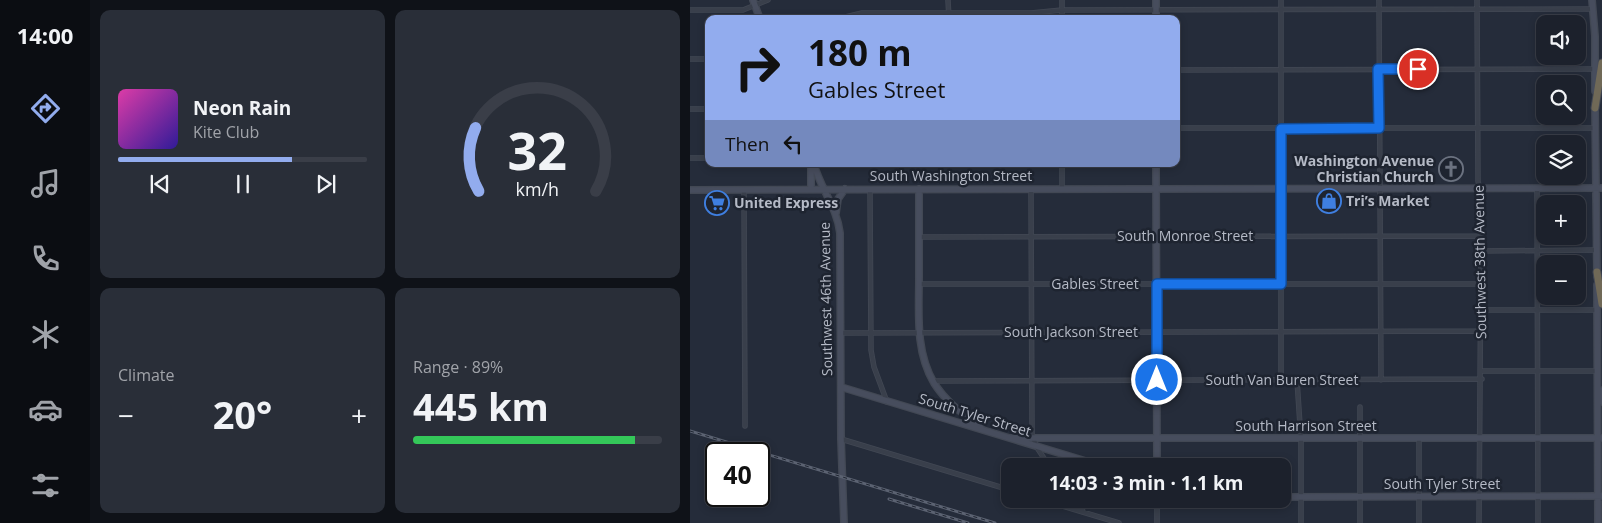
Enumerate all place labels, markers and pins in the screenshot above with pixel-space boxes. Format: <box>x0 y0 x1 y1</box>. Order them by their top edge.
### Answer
pin <box>1397 48 1439 90</box>
place label: Washington Avenue Christian Church <box>1294 151 1434 186</box>
church icon: Washington Avenue Christian Church <box>1438 156 1464 182</box>
shop icon: Tri’s Market <box>1316 188 1342 214</box>
supermarket icon: United Express <box>704 190 730 216</box>
place label: Tri’s Market <box>1346 191 1429 210</box>
place label: United Express <box>734 193 838 212</box>

